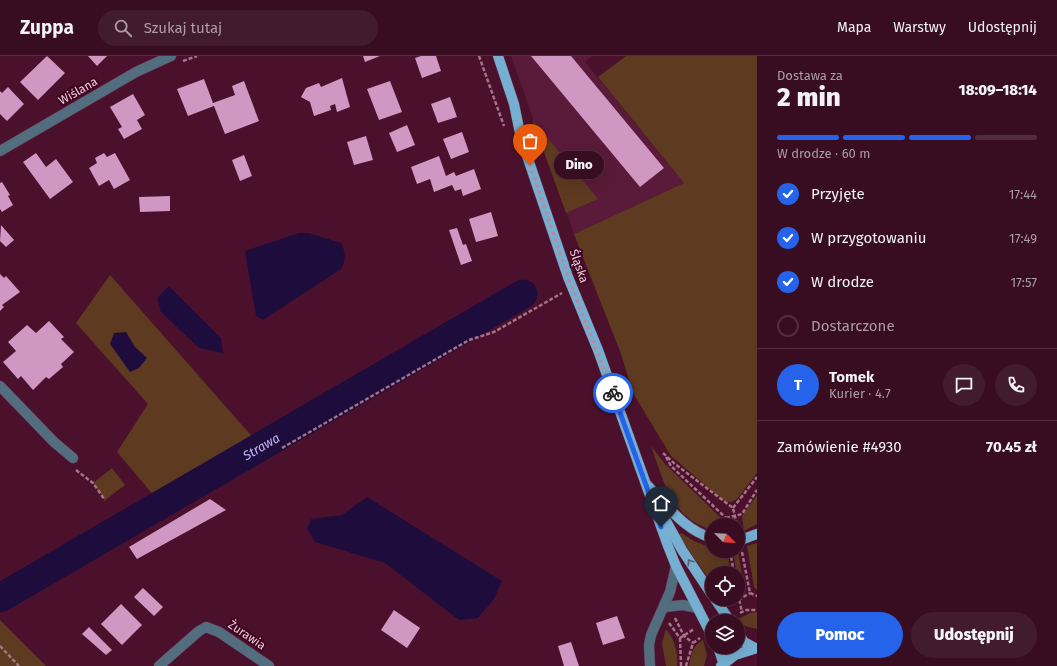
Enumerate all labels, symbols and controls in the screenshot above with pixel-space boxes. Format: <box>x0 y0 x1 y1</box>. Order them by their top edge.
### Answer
search box <box>98 10 378 46</box>
text: Zuppa <box>20 16 74 39</box>
icon: search <box>112 17 134 39</box>
text: Szukaj tutaj <box>144 19 222 37</box>
text: Mapa <box>837 19 871 36</box>
text: Warstwy <box>893 19 946 36</box>
text: Udostępnij <box>968 19 1037 36</box>
text: Dostawa za <box>777 68 843 83</box>
street label: Wiślana <box>56 74 100 108</box>
text: 18:09–18:14 <box>959 81 1037 99</box>
text: 2 min <box>777 82 841 113</box>
pin <box>513 124 547 165</box>
icon: bag <box>519 130 541 152</box>
text: W drodze · 60 m <box>777 146 870 161</box>
callout: Dino <box>554 151 604 179</box>
text: Dino <box>565 157 593 172</box>
icon: check <box>777 183 799 205</box>
text: Przyjęte <box>811 185 865 203</box>
text: 17:44 <box>1009 187 1037 202</box>
icon: check <box>777 227 799 249</box>
text: W przygotowaniu <box>811 229 927 247</box>
text: 17:49 <box>1009 231 1037 246</box>
street label: Śląska <box>567 247 592 285</box>
icon: check <box>777 271 799 293</box>
text: W drodze <box>811 273 874 291</box>
text: 17:57 <box>1010 275 1037 290</box>
text: Dostarczone <box>811 317 895 335</box>
button: chat <box>943 364 985 406</box>
button: phone <box>995 364 1037 406</box>
text: Tomek <box>829 368 874 386</box>
courier <box>593 373 633 413</box>
text: T <box>794 376 802 394</box>
icon: bike <box>602 382 624 404</box>
text: Kurier · 4.7 <box>829 386 891 401</box>
water label: Strawa <box>239 430 282 463</box>
text: Zamówienie #4930 <box>777 438 902 456</box>
text: 70.45 zł <box>986 438 1037 456</box>
pin <box>644 486 678 527</box>
icon: home <box>650 492 672 514</box>
north arrow <box>705 518 745 558</box>
map controls <box>705 518 745 654</box>
one-way arrow <box>688 560 695 567</box>
button: locate <box>705 566 745 606</box>
button: Pomoc <box>777 612 903 658</box>
button: Udostępnij <box>911 612 1037 658</box>
button: layers <box>705 614 745 654</box>
street label: Żurawia <box>226 617 269 653</box>

